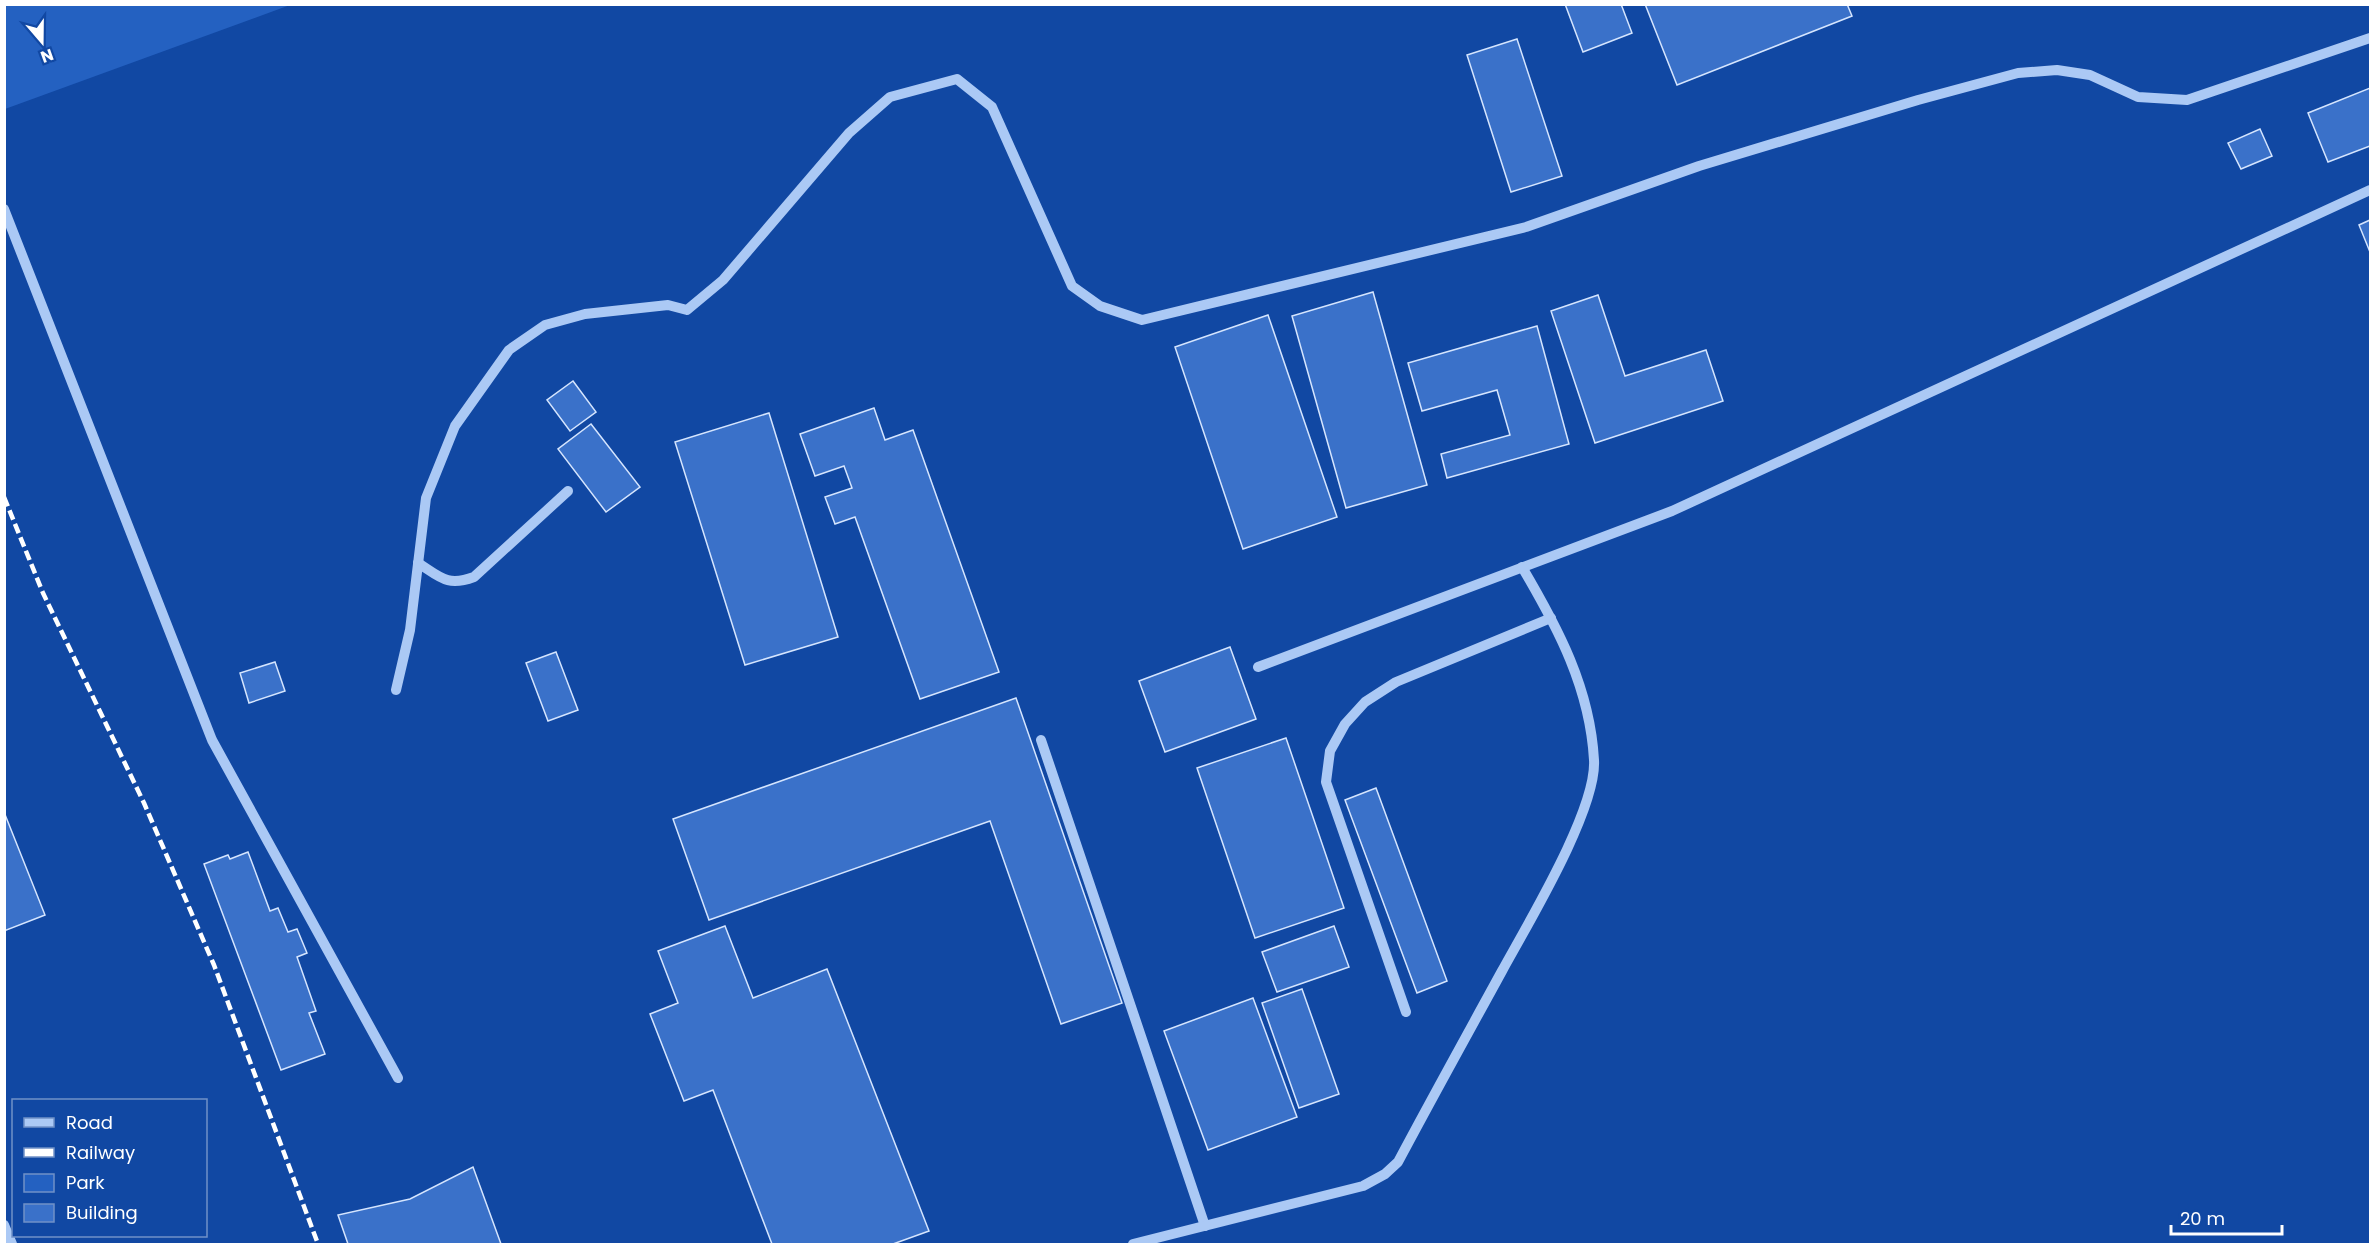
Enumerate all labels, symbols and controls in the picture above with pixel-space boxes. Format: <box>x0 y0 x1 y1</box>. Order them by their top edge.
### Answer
north arrow <box>12 12 72 72</box>
text: N <box>37 43 57 68</box>
legend <box>12 1099 207 1237</box>
text: Road <box>66 1110 113 1135</box>
text: Railway <box>66 1140 135 1165</box>
text: Park <box>66 1170 105 1195</box>
scale bar <box>2171 1198 2282 1236</box>
text: Building <box>66 1200 138 1225</box>
text: 20 m <box>2180 1206 2225 1231</box>

